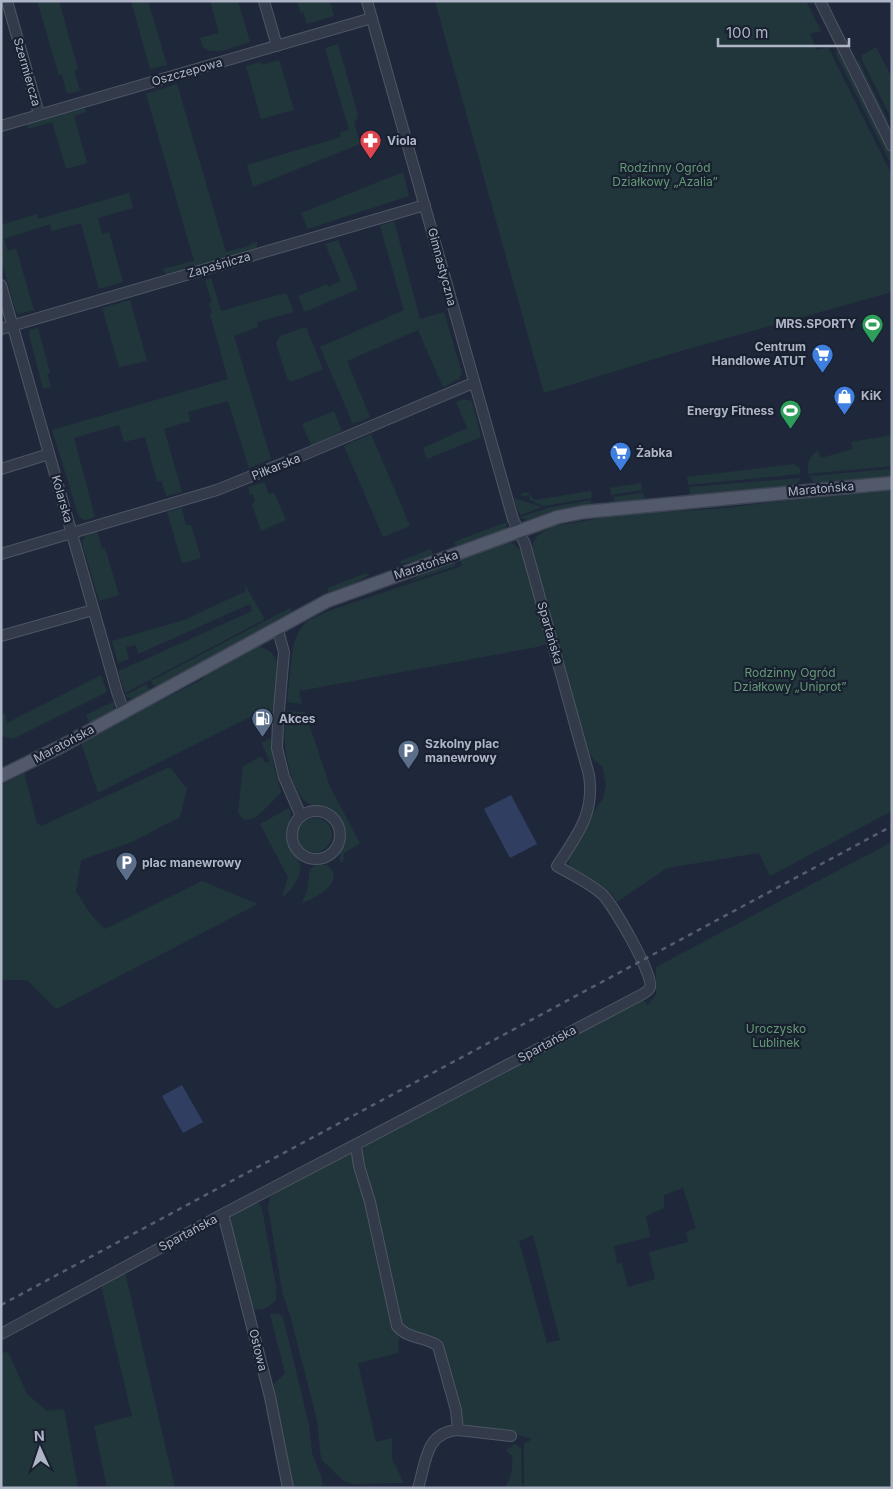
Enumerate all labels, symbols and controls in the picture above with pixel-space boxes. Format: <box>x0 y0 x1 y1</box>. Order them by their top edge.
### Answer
scale bar <box>718 15 849 47</box>
text: 100 m <box>726 23 768 42</box>
street label: Szermiercza <box>11 36 44 108</box>
street label: Oszczepowa <box>150 54 224 89</box>
pharmacy icon: Viola <box>359 129 383 160</box>
place label: Viola <box>387 133 417 148</box>
park label: Rodzinny Ogród Działkowy „Azalia” <box>612 160 718 189</box>
street label: Gimnastyczna <box>425 226 460 308</box>
street label: Zapaśnicza <box>186 248 252 281</box>
sports icon: MRS.SPORTY <box>860 312 884 343</box>
place label: MRS.SPORTY <box>775 316 856 331</box>
place label: Centrum Handlowe ATUT <box>712 339 806 368</box>
supermarket icon: Centrum Handlowe ATUT <box>810 342 834 373</box>
shop icon: KiK <box>833 384 857 415</box>
place label: KiK <box>861 388 882 403</box>
sports icon: Energy Fitness <box>778 399 802 430</box>
place label: Energy Fitness <box>687 403 774 418</box>
supermarket icon: Żabka <box>608 441 632 472</box>
place label: Żabka <box>636 445 672 460</box>
street label: Piłkarska <box>249 450 302 483</box>
street label: Kolarska <box>49 473 76 524</box>
street label: Maratońska <box>787 478 855 499</box>
street label: Maratońska <box>392 547 460 582</box>
street label: Spartańska <box>534 600 567 666</box>
park label: Rodzinny Ogród Działkowy „Uniprot” <box>733 665 847 694</box>
fuel station icon: Akces <box>251 707 275 738</box>
place label: Akces <box>279 711 316 726</box>
street label: Maratońska <box>31 721 97 766</box>
place label: Szkolny plac manewrowy <box>425 736 499 765</box>
parking icon: Szkolny plac manewrowy <box>397 739 421 770</box>
parking icon: plac manewrowy <box>114 851 138 882</box>
place label: plac manewrowy <box>142 855 242 870</box>
park label: Uroczysko Lublinek <box>746 1021 806 1050</box>
street label: Spartańska <box>515 1022 579 1065</box>
street label: Spartańska <box>156 1211 220 1254</box>
street label: Ostowa <box>246 1327 271 1372</box>
north arrow <box>15 1424 65 1474</box>
text: N <box>34 1427 45 1444</box>

